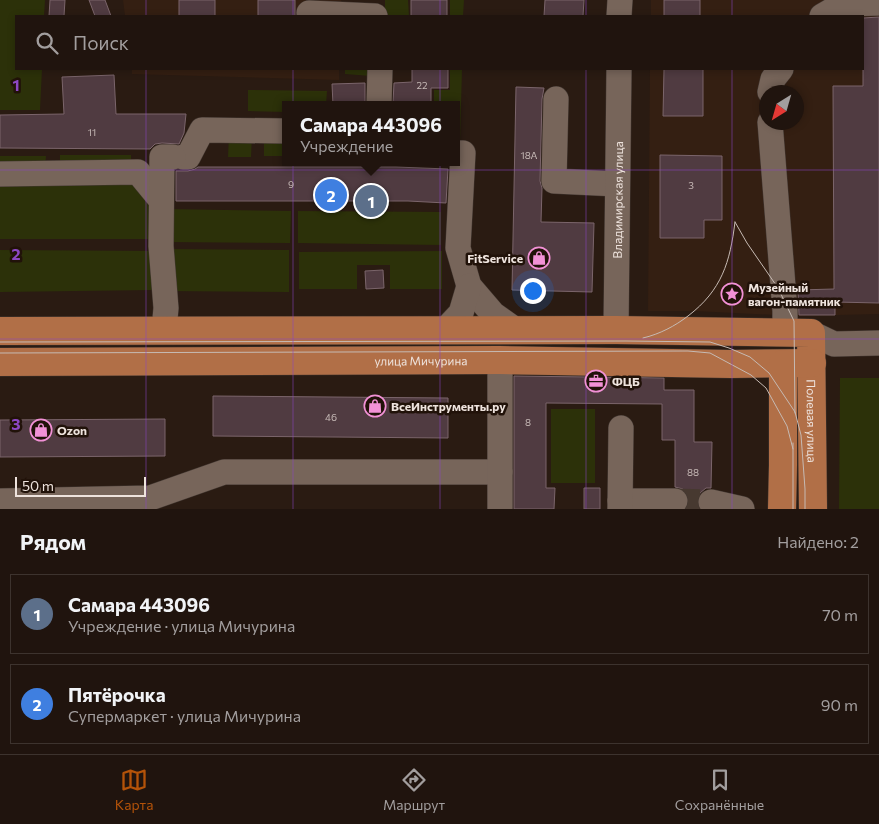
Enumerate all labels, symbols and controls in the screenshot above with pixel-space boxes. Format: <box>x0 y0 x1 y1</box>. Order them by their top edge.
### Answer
search box <box>15 15 864 70</box>
icon: search <box>33 29 61 57</box>
text: Поиск <box>73 31 129 54</box>
text: 1 <box>12 75 20 94</box>
house number: 22 <box>416 79 428 91</box>
north arrow <box>759 85 804 130</box>
popup <box>282 101 460 166</box>
text: Самара 443096 <box>300 113 442 136</box>
house number: 11 <box>88 126 96 138</box>
text: Учреждение <box>300 136 393 155</box>
street label: Владимирская улица <box>610 141 625 259</box>
house number: 18А <box>520 149 538 161</box>
pin: 2 <box>315 176 347 214</box>
house number: 9 <box>288 178 294 190</box>
house number: 3 <box>688 179 694 191</box>
pin: 1 <box>355 182 387 220</box>
text: 2 <box>11 244 21 263</box>
shop icon: FitService <box>527 246 551 270</box>
place label: FitService <box>467 251 523 265</box>
your location <box>520 278 546 304</box>
place label: Музейный вагон-памятник <box>748 280 841 308</box>
place icon: Музейный вагон-памятник <box>720 282 744 306</box>
street label: улица Мичурина <box>374 353 468 368</box>
office icon: ФЦБ <box>584 369 608 393</box>
place label: ФЦБ <box>612 374 640 388</box>
street label: Полевая улица <box>805 379 819 463</box>
shop icon: ВсеИнструменты.ру <box>363 394 387 418</box>
place label: ВсеИнструменты.ру <box>391 399 506 413</box>
house number: 46 <box>325 411 337 423</box>
text: 3 <box>11 414 21 433</box>
house number: 8 <box>525 416 531 428</box>
shop icon: Ozon <box>29 418 53 442</box>
place label: Ozon <box>57 423 87 437</box>
house number: 88 <box>687 466 699 478</box>
scale bar <box>15 474 146 497</box>
text: 50 m <box>22 477 54 494</box>
text: Рядом <box>20 529 86 554</box>
text: Найдено: 2 <box>777 532 859 551</box>
text: Самара 443096 <box>68 593 210 616</box>
text: 1 <box>33 605 41 624</box>
text: 70 m <box>822 605 858 624</box>
text: Учреждение · улица Мичурина <box>68 616 295 635</box>
text: Пятёрочка <box>68 683 166 706</box>
text: 2 <box>32 695 42 714</box>
text: 90 m <box>821 695 858 714</box>
text: Супермаркет · улица Мичурина <box>68 706 301 725</box>
tab: Карта <box>115 766 153 813</box>
tab: Маршрут <box>383 766 445 813</box>
tab: Сохранённые <box>675 766 764 813</box>

